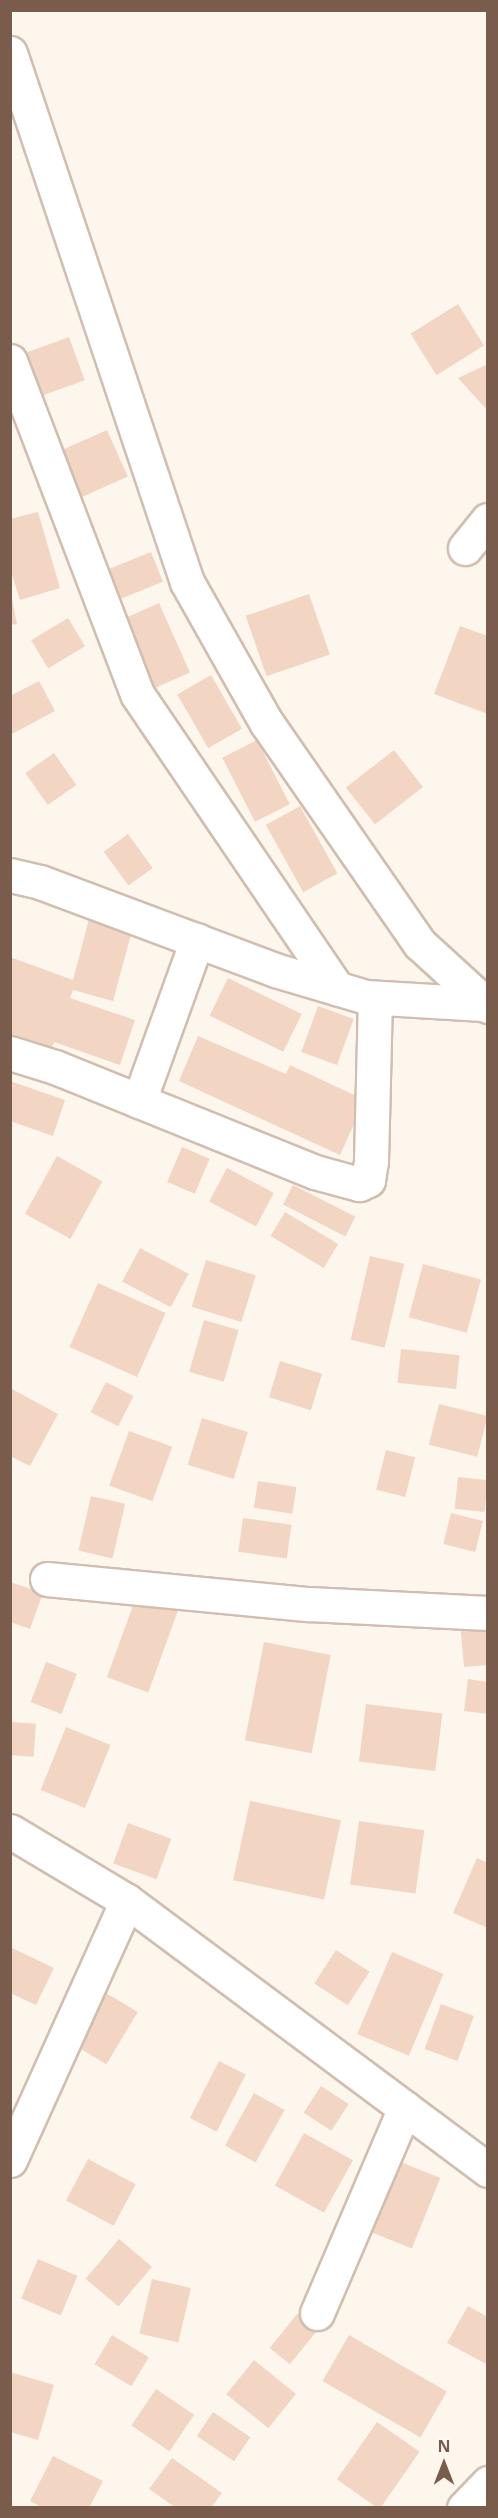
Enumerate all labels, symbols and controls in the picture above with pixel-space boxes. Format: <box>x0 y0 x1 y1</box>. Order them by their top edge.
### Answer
north arrow <box>414 2434 474 2494</box>
text: N <box>437 2435 451 2457</box>

